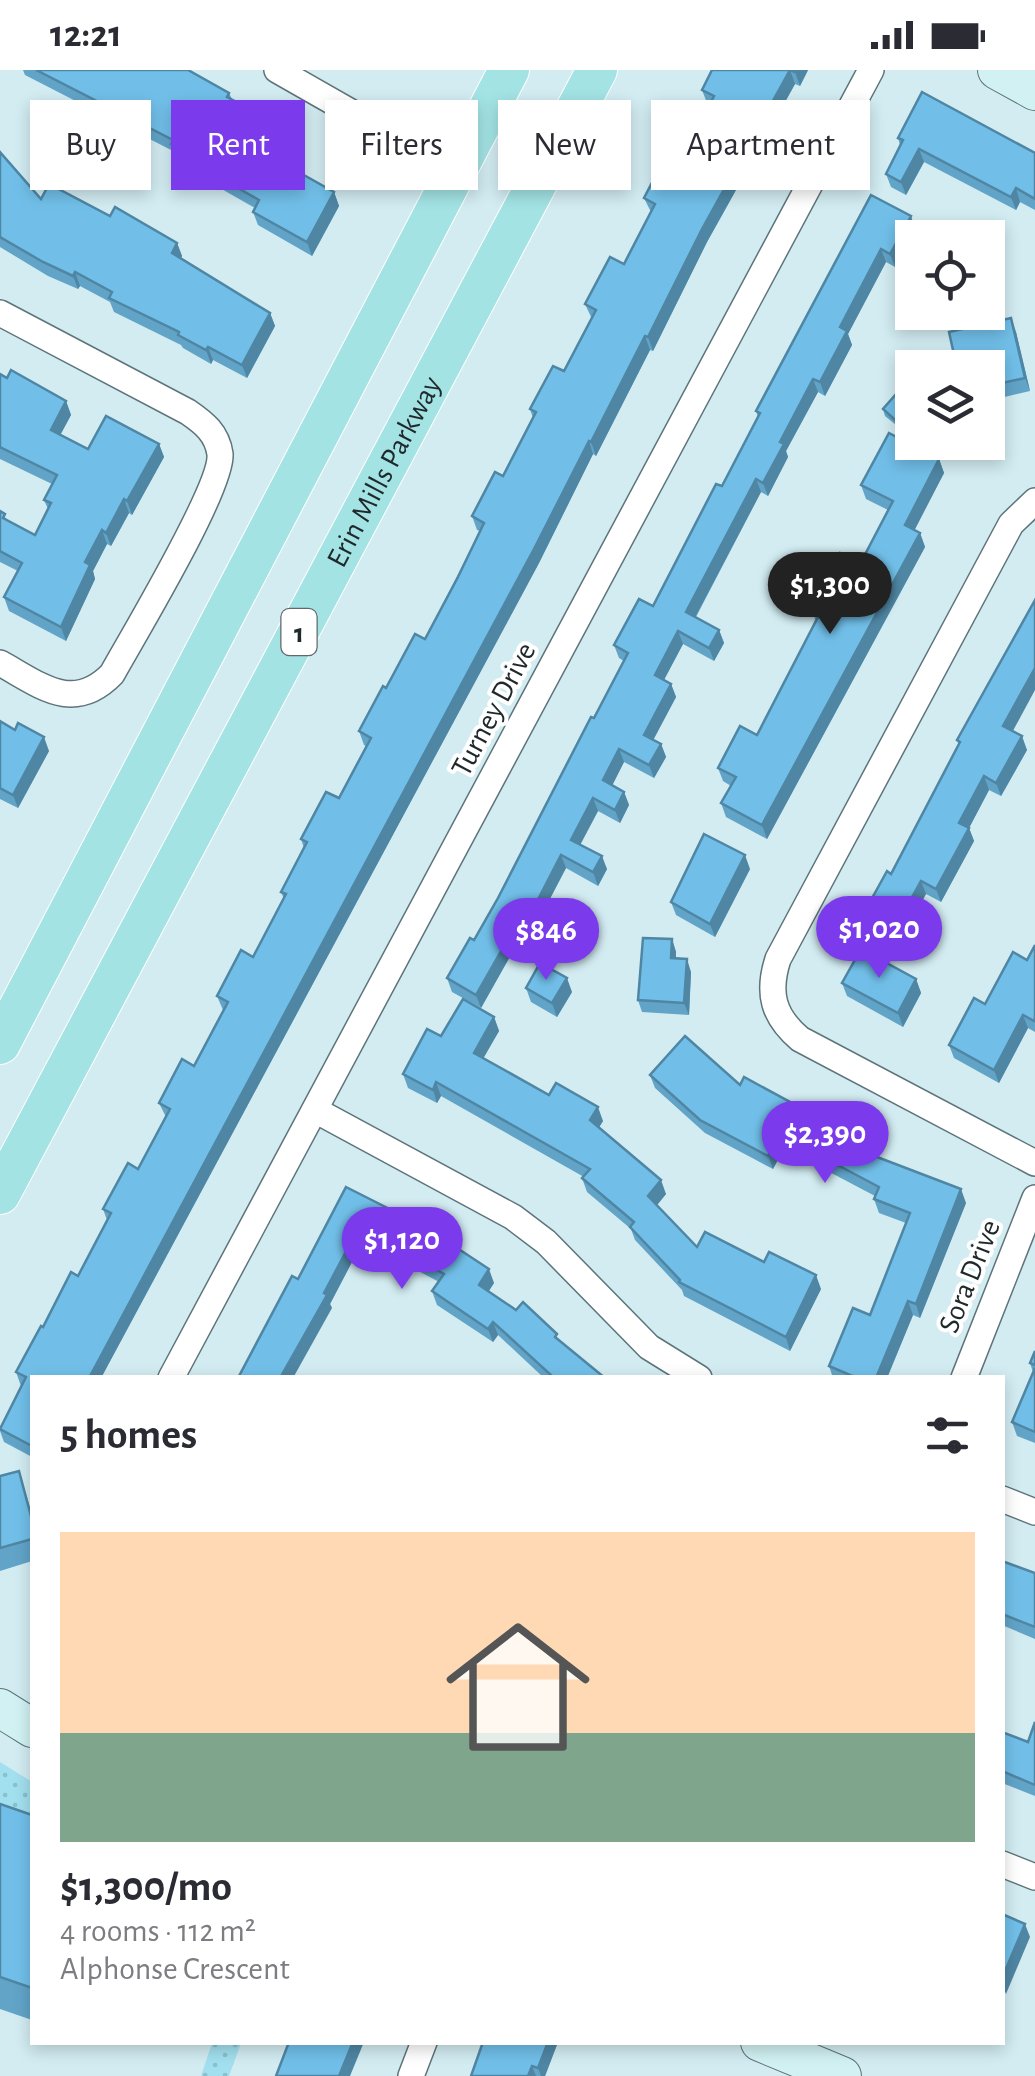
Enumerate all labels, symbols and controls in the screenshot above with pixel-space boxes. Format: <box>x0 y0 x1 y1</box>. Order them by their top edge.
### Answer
text: 12:21 <box>50 16 122 54</box>
chip: Buy <box>30 100 151 190</box>
chip: Rent <box>171 100 305 190</box>
chip: Filters <box>325 100 478 190</box>
chip: New <box>498 100 631 190</box>
chip: Apartment <box>651 100 870 190</box>
map controls <box>895 220 1005 460</box>
button: locate <box>895 220 1005 330</box>
button: layers <box>895 350 1005 460</box>
street label: Erin Mills Parkway <box>322 372 447 572</box>
pin: $1,300 <box>749 552 911 637</box>
text: $1,300 <box>790 568 870 600</box>
road number: 1 <box>282 609 316 655</box>
street label: Turney Drive <box>446 638 542 781</box>
pin: $1,020 <box>798 896 960 981</box>
pin: $846 <box>487 898 605 983</box>
text: $1,020 <box>838 912 920 944</box>
text: $846 <box>515 914 577 946</box>
pin: $2,390 <box>744 1101 906 1186</box>
text: $2,390 <box>784 1117 866 1149</box>
pin: $1,120 <box>321 1207 483 1292</box>
street label: Sora Drive <box>934 1216 1006 1337</box>
text: $1,120 <box>364 1223 440 1255</box>
icon: filters <box>920 1408 975 1463</box>
text: 5 homes <box>60 1414 197 1456</box>
icon: home <box>428 1597 608 1777</box>
text: $1,300/mo <box>60 1866 232 1908</box>
text: 4 rooms · 112 m² <box>60 1915 256 1947</box>
text: Alphonse Crescent <box>60 1953 290 1985</box>

